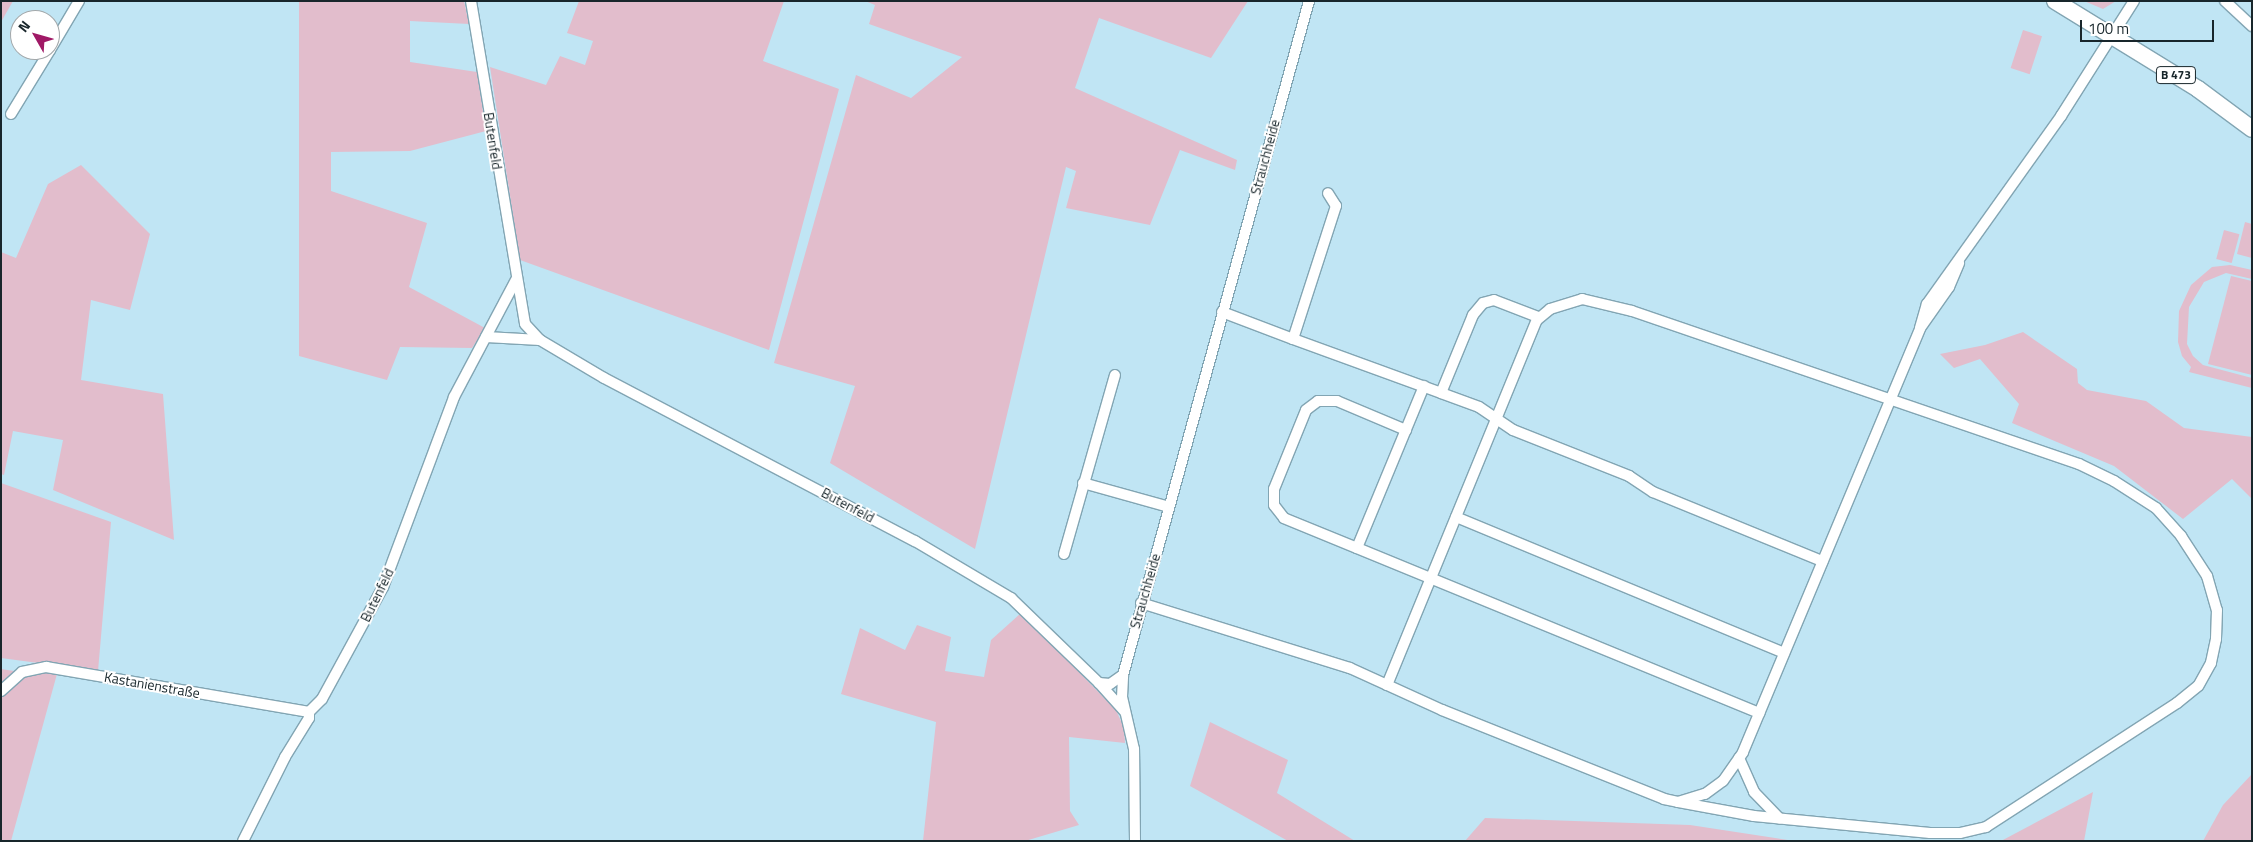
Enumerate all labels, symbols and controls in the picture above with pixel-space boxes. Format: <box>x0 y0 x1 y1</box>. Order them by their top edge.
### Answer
north arrow <box>10 10 60 60</box>
scale bar <box>2083 10 2217 42</box>
text: N <box>12 16 35 36</box>
text: 100 m <box>2088 17 2129 40</box>
road number: B 473 <box>2155 66 2197 84</box>
street label: Butenfeld <box>480 111 506 171</box>
street label: Strauchheide <box>1247 117 1283 197</box>
street label: Butenfeld <box>819 484 877 526</box>
street label: Strauchheide <box>1126 551 1164 631</box>
street label: Butenfeld <box>357 565 397 625</box>
street label: Kastanienstraße <box>103 668 201 702</box>

